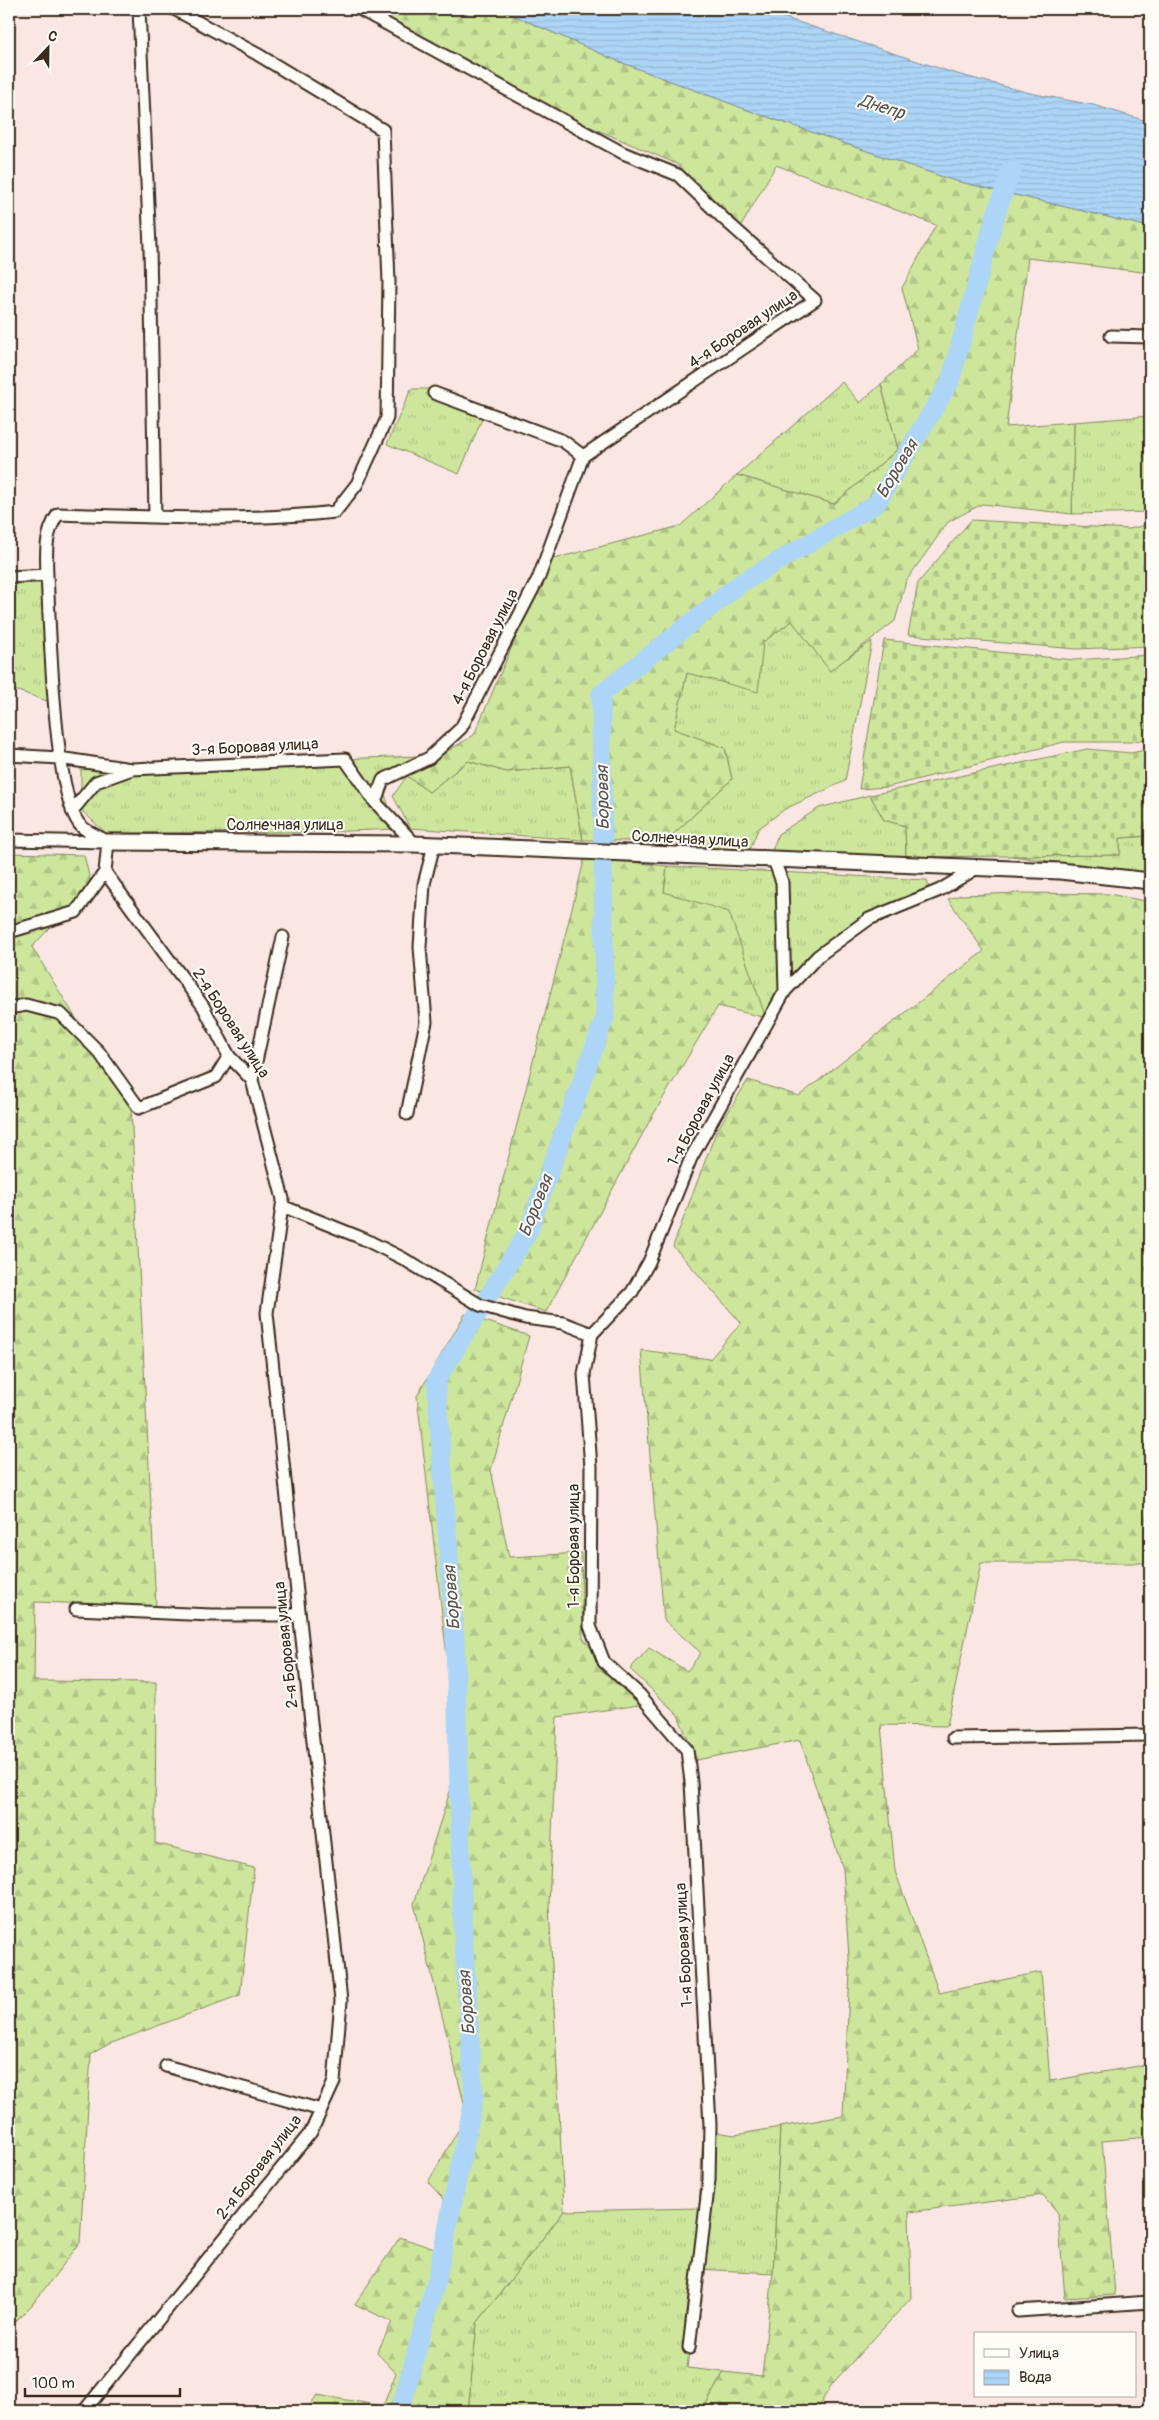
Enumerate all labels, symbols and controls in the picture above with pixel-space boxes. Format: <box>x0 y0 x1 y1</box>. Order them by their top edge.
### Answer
north arrow <box>22 22 72 72</box>
text: С <box>45 27 60 46</box>
water label: Днепр <box>855 89 909 126</box>
street label: 4-я Боровая улица <box>685 285 801 373</box>
water label: Боровая <box>871 434 924 502</box>
street label: 4-я Боровая улица <box>447 586 523 708</box>
street label: 3-я Боровая улица <box>191 734 319 760</box>
water label: Боровая <box>591 764 615 830</box>
street label: Солнечная улица <box>226 815 344 835</box>
street label: Солнечная улица <box>631 826 749 852</box>
street label: 2-я Боровая улица <box>188 964 274 1082</box>
street label: 1-я Боровая улица <box>663 1050 739 1170</box>
water label: Боровая <box>513 1170 559 1240</box>
street label: 1-я Боровая улица <box>564 1484 584 1608</box>
water label: Боровая <box>438 1564 466 1631</box>
street label: 2-я Боровая улица <box>269 1581 303 1709</box>
street label: 1-я Боровая улица <box>671 1882 697 2008</box>
water label: Боровая <box>453 1969 481 2036</box>
street label: 2-я Боровая улица <box>212 2111 306 2223</box>
legend <box>974 2332 1136 2398</box>
text: Улица <box>1019 2344 1059 2363</box>
scale bar <box>25 2365 180 2397</box>
text: Вода <box>1019 2368 1052 2387</box>
text: 100 m <box>32 2374 75 2393</box>

